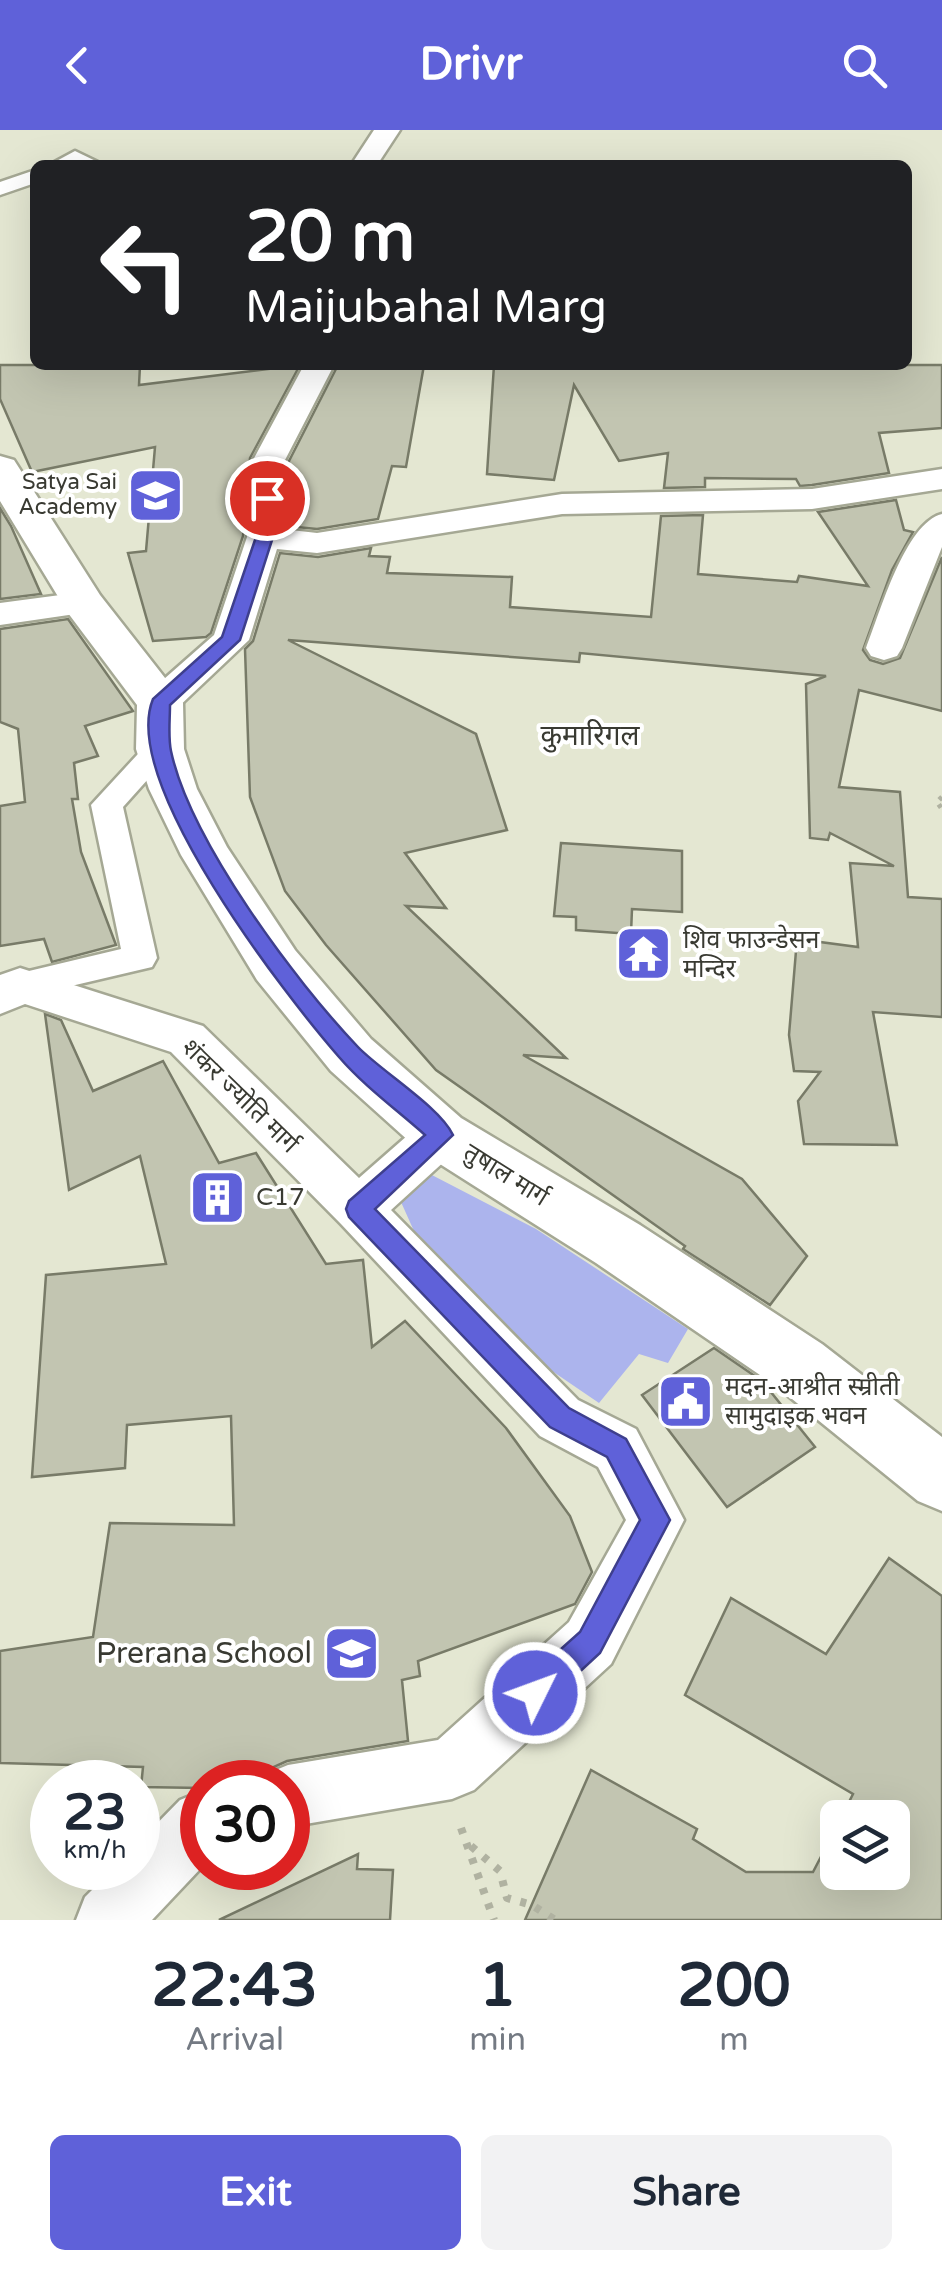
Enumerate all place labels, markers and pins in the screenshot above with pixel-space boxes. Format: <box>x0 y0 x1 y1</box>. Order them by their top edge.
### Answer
pin <box>225 456 310 541</box>
school or university icon: Satya Sai Academy <box>126 465 186 525</box>
place label: Satya Sai Academy <box>19 469 117 520</box>
temple icon: शिव फाउन्डेसन मन्दिर <box>614 924 674 984</box>
place label: शिव फाउन्डेसन मन्दिर <box>683 924 821 984</box>
building icon: C17 <box>187 1167 247 1227</box>
place label: C17 <box>256 1182 305 1212</box>
public building icon: मदन-आश्रीत स्म्रीती सामुदाइक भवन <box>656 1371 716 1431</box>
place label: मदन-आश्रीत स्म्रीती सामुदाइक भवन <box>725 1372 900 1431</box>
school or university icon: Prerana School <box>321 1623 381 1683</box>
place label: Prerana School <box>96 1635 312 1672</box>

